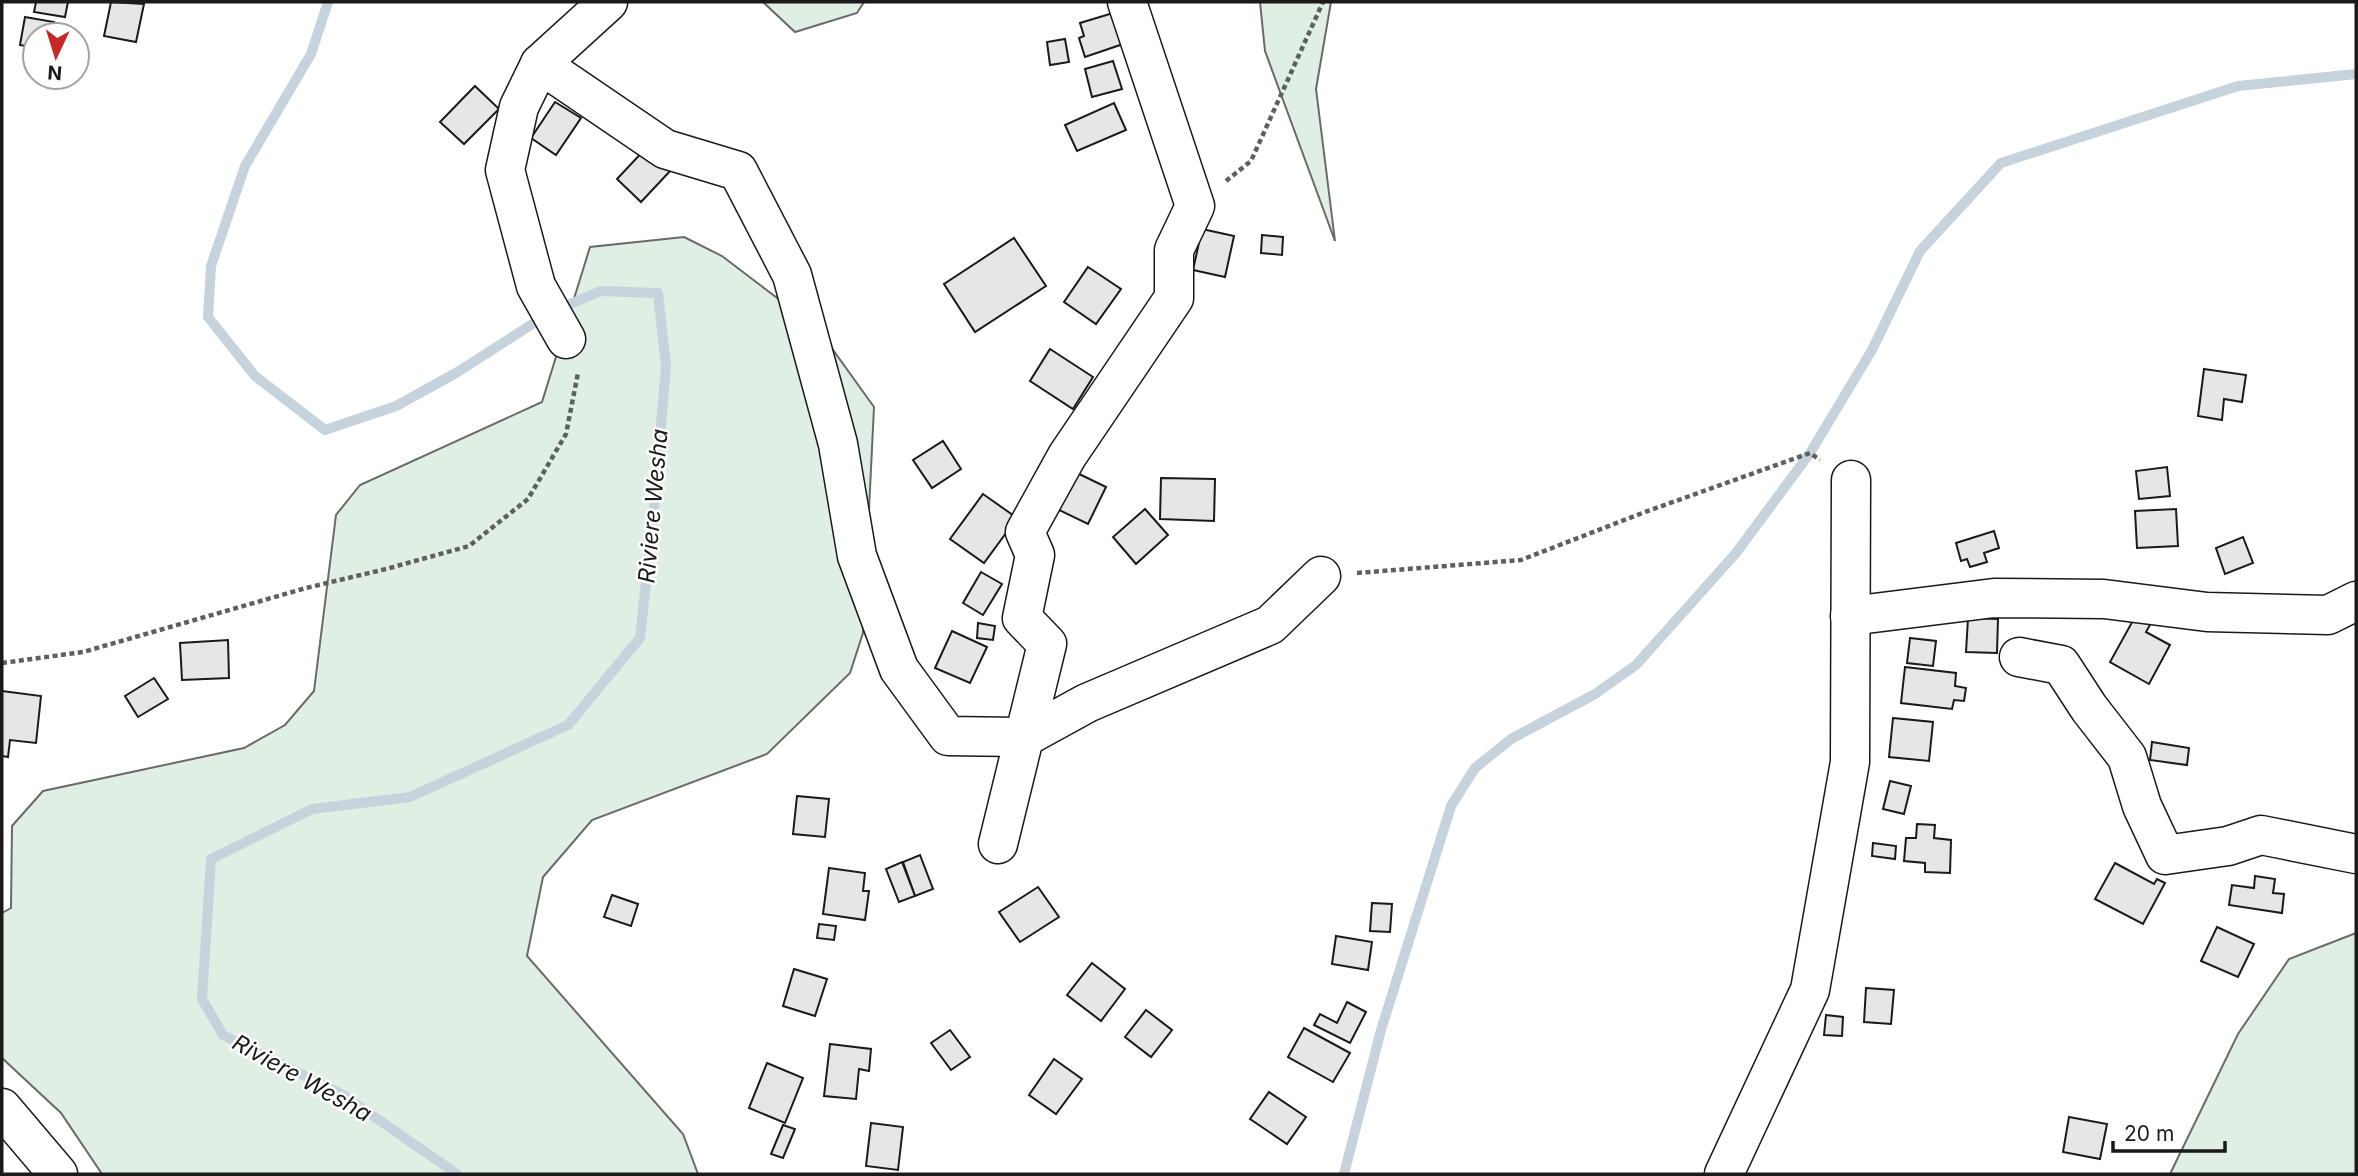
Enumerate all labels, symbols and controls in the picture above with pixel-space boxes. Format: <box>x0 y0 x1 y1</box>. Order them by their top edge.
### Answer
north arrow <box>21 21 91 91</box>
text: N <box>47 60 63 84</box>
water label: Riviere Wesha <box>632 428 674 584</box>
water label: Riviere Wesha <box>228 1028 376 1128</box>
scale bar <box>2113 1110 2225 1154</box>
text: 20 m <box>2124 1121 2174 1146</box>

